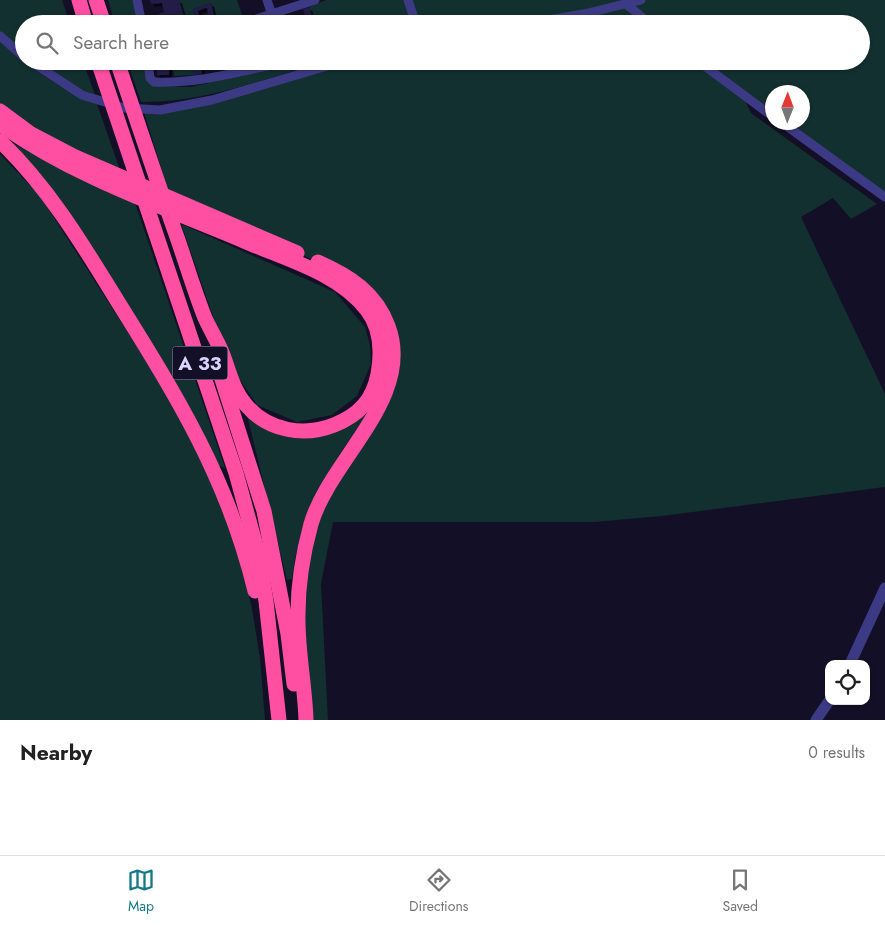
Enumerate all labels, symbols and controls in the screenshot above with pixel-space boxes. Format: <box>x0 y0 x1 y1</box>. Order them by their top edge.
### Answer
search box <box>15 15 870 70</box>
icon: search <box>33 29 61 57</box>
text: Search here <box>73 29 169 56</box>
north arrow <box>765 85 810 130</box>
road number: A 33 <box>172 346 228 379</box>
map controls <box>825 660 870 705</box>
button: locate <box>825 660 870 705</box>
text: Nearby <box>20 738 92 768</box>
text: 0 results <box>808 741 865 764</box>
tab: Map <box>127 866 155 916</box>
tab: Directions <box>409 866 468 916</box>
tab: Saved <box>722 866 758 916</box>

